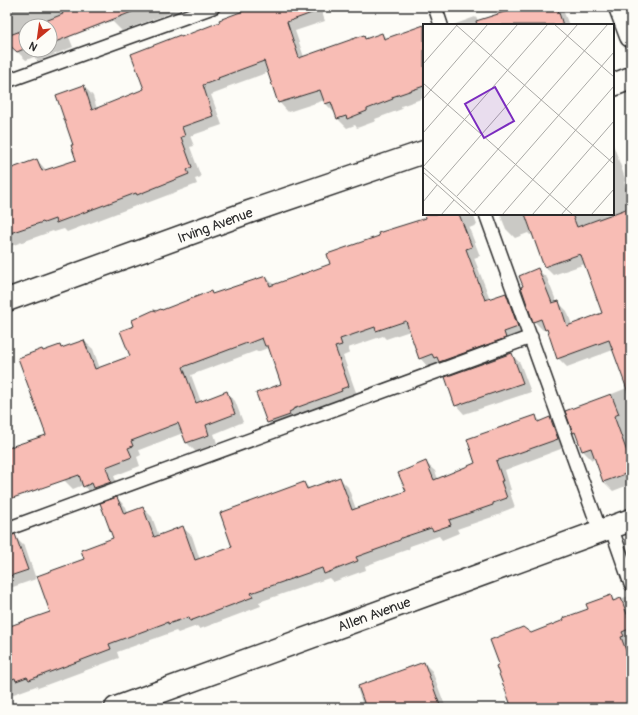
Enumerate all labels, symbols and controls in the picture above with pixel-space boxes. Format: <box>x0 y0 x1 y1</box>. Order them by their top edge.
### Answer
north arrow <box>18 18 58 58</box>
inset map <box>423 24 614 215</box>
text: N <box>26 39 40 54</box>
street label: Irving Avenue <box>175 204 255 247</box>
street label: Allen Avenue <box>335 593 413 636</box>

